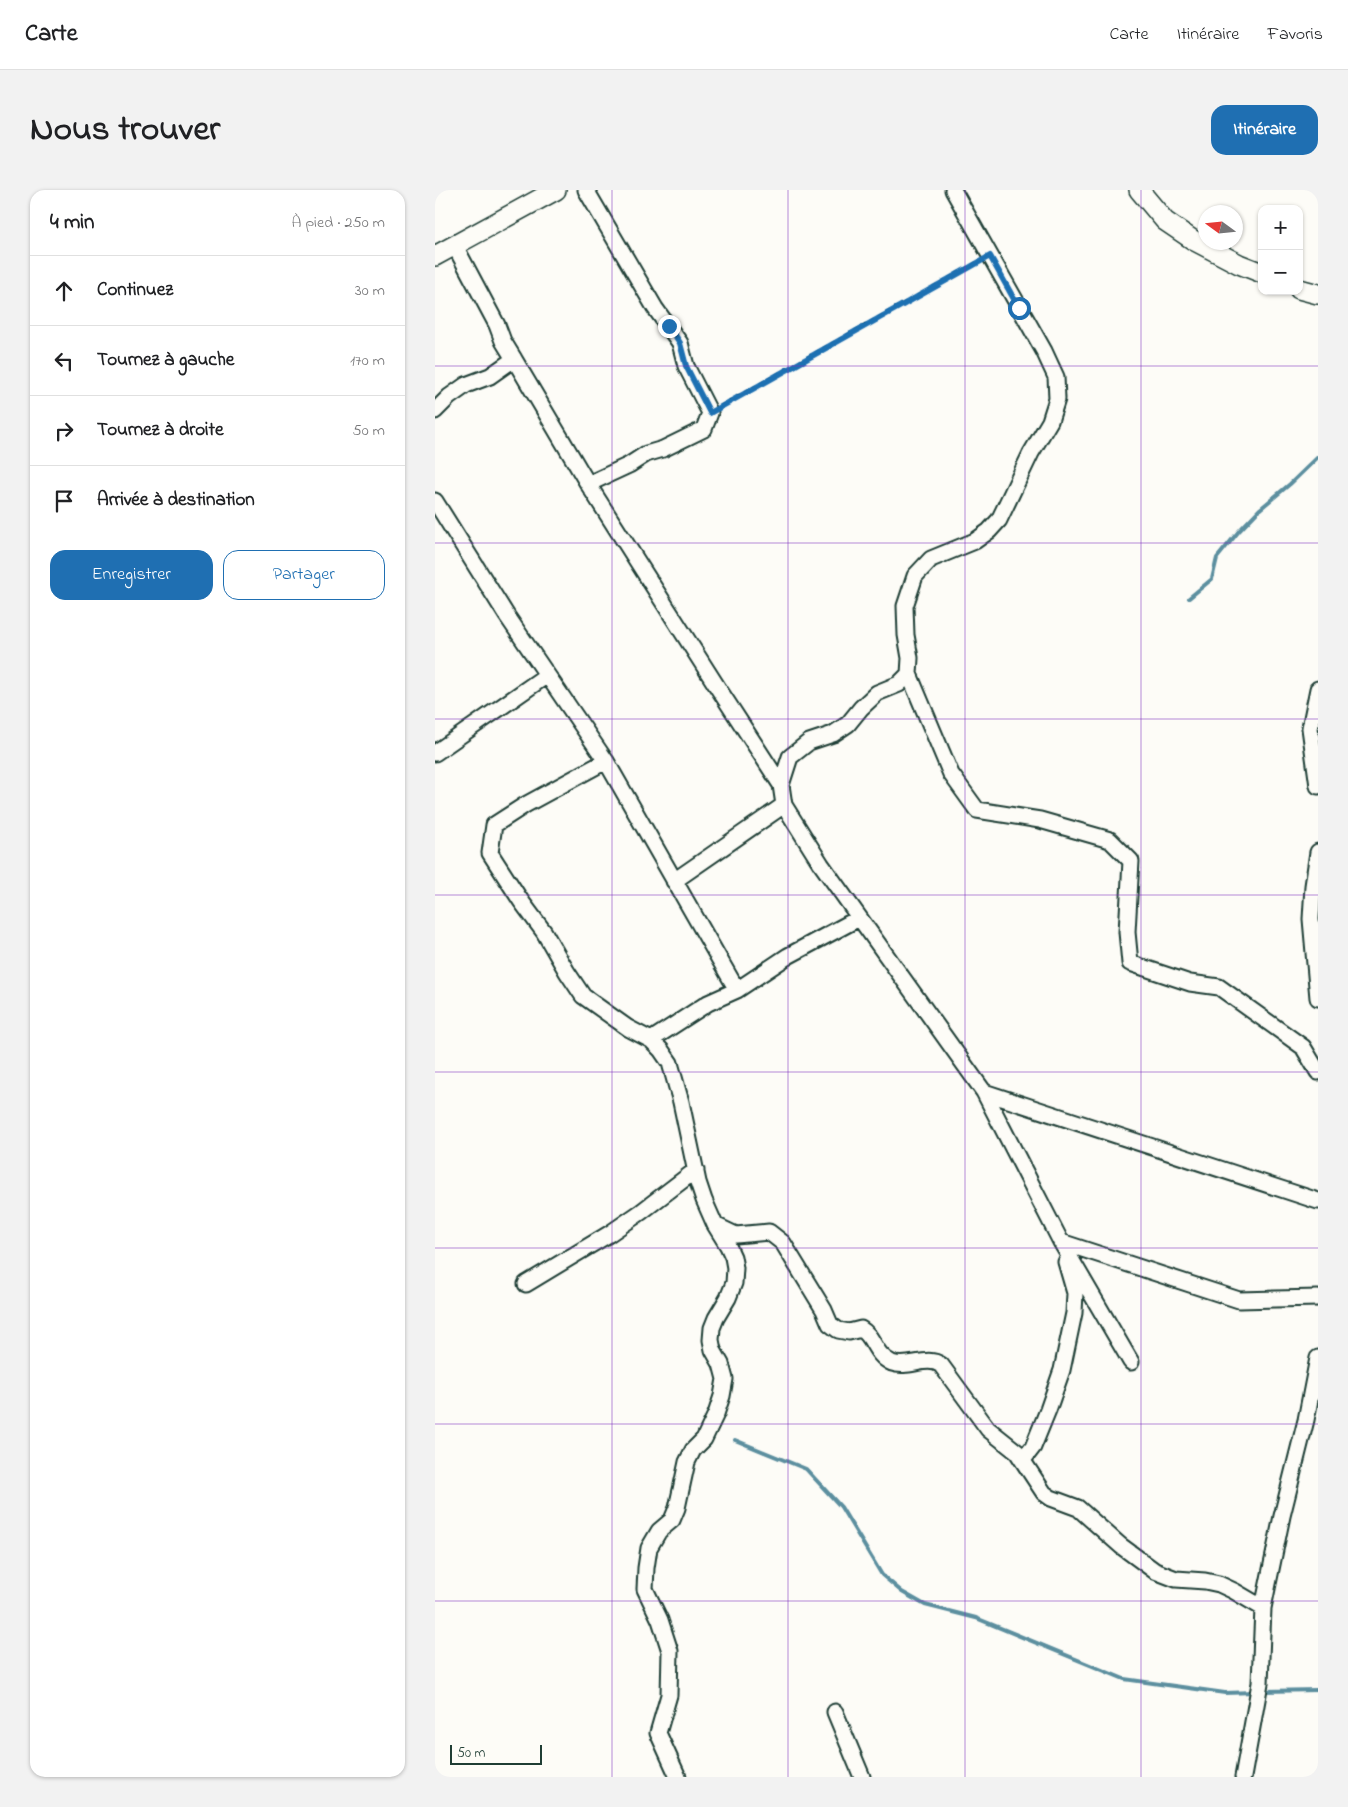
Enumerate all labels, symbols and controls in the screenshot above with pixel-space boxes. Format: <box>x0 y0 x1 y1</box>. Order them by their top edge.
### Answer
text: Carte <box>25 17 77 52</box>
text: Carte <box>1109 22 1149 48</box>
text: Itinéraire <box>1177 22 1239 48</box>
text: Favoris <box>1267 22 1323 48</box>
text: Nous trouver <box>30 105 220 156</box>
button: Itinéraire <box>1211 105 1318 155</box>
north arrow <box>1198 205 1243 250</box>
map controls <box>1258 205 1303 295</box>
button: + <box>1258 205 1303 250</box>
text: 4 min <box>50 208 94 238</box>
text: À pied · 250 m <box>292 211 385 235</box>
button: − <box>1258 250 1303 295</box>
icon: ahead <box>50 277 78 305</box>
text: Continuez <box>97 277 173 304</box>
text: 30 m <box>355 279 385 303</box>
route start <box>1008 297 1031 320</box>
route end <box>658 315 681 338</box>
icon: left <box>50 347 78 375</box>
text: Tournez à gauche <box>97 347 234 374</box>
text: 170 m <box>350 349 385 373</box>
icon: right <box>50 417 78 445</box>
text: Tournez à droite <box>97 417 223 444</box>
text: 50 m <box>353 419 385 443</box>
icon: arrive <box>50 487 78 515</box>
text: Arrivée à destination <box>97 487 255 514</box>
button: Enregistrer <box>50 550 213 600</box>
button: Partager <box>223 550 385 600</box>
scale bar <box>450 1742 543 1765</box>
text: 50 m <box>457 1743 485 1764</box>

